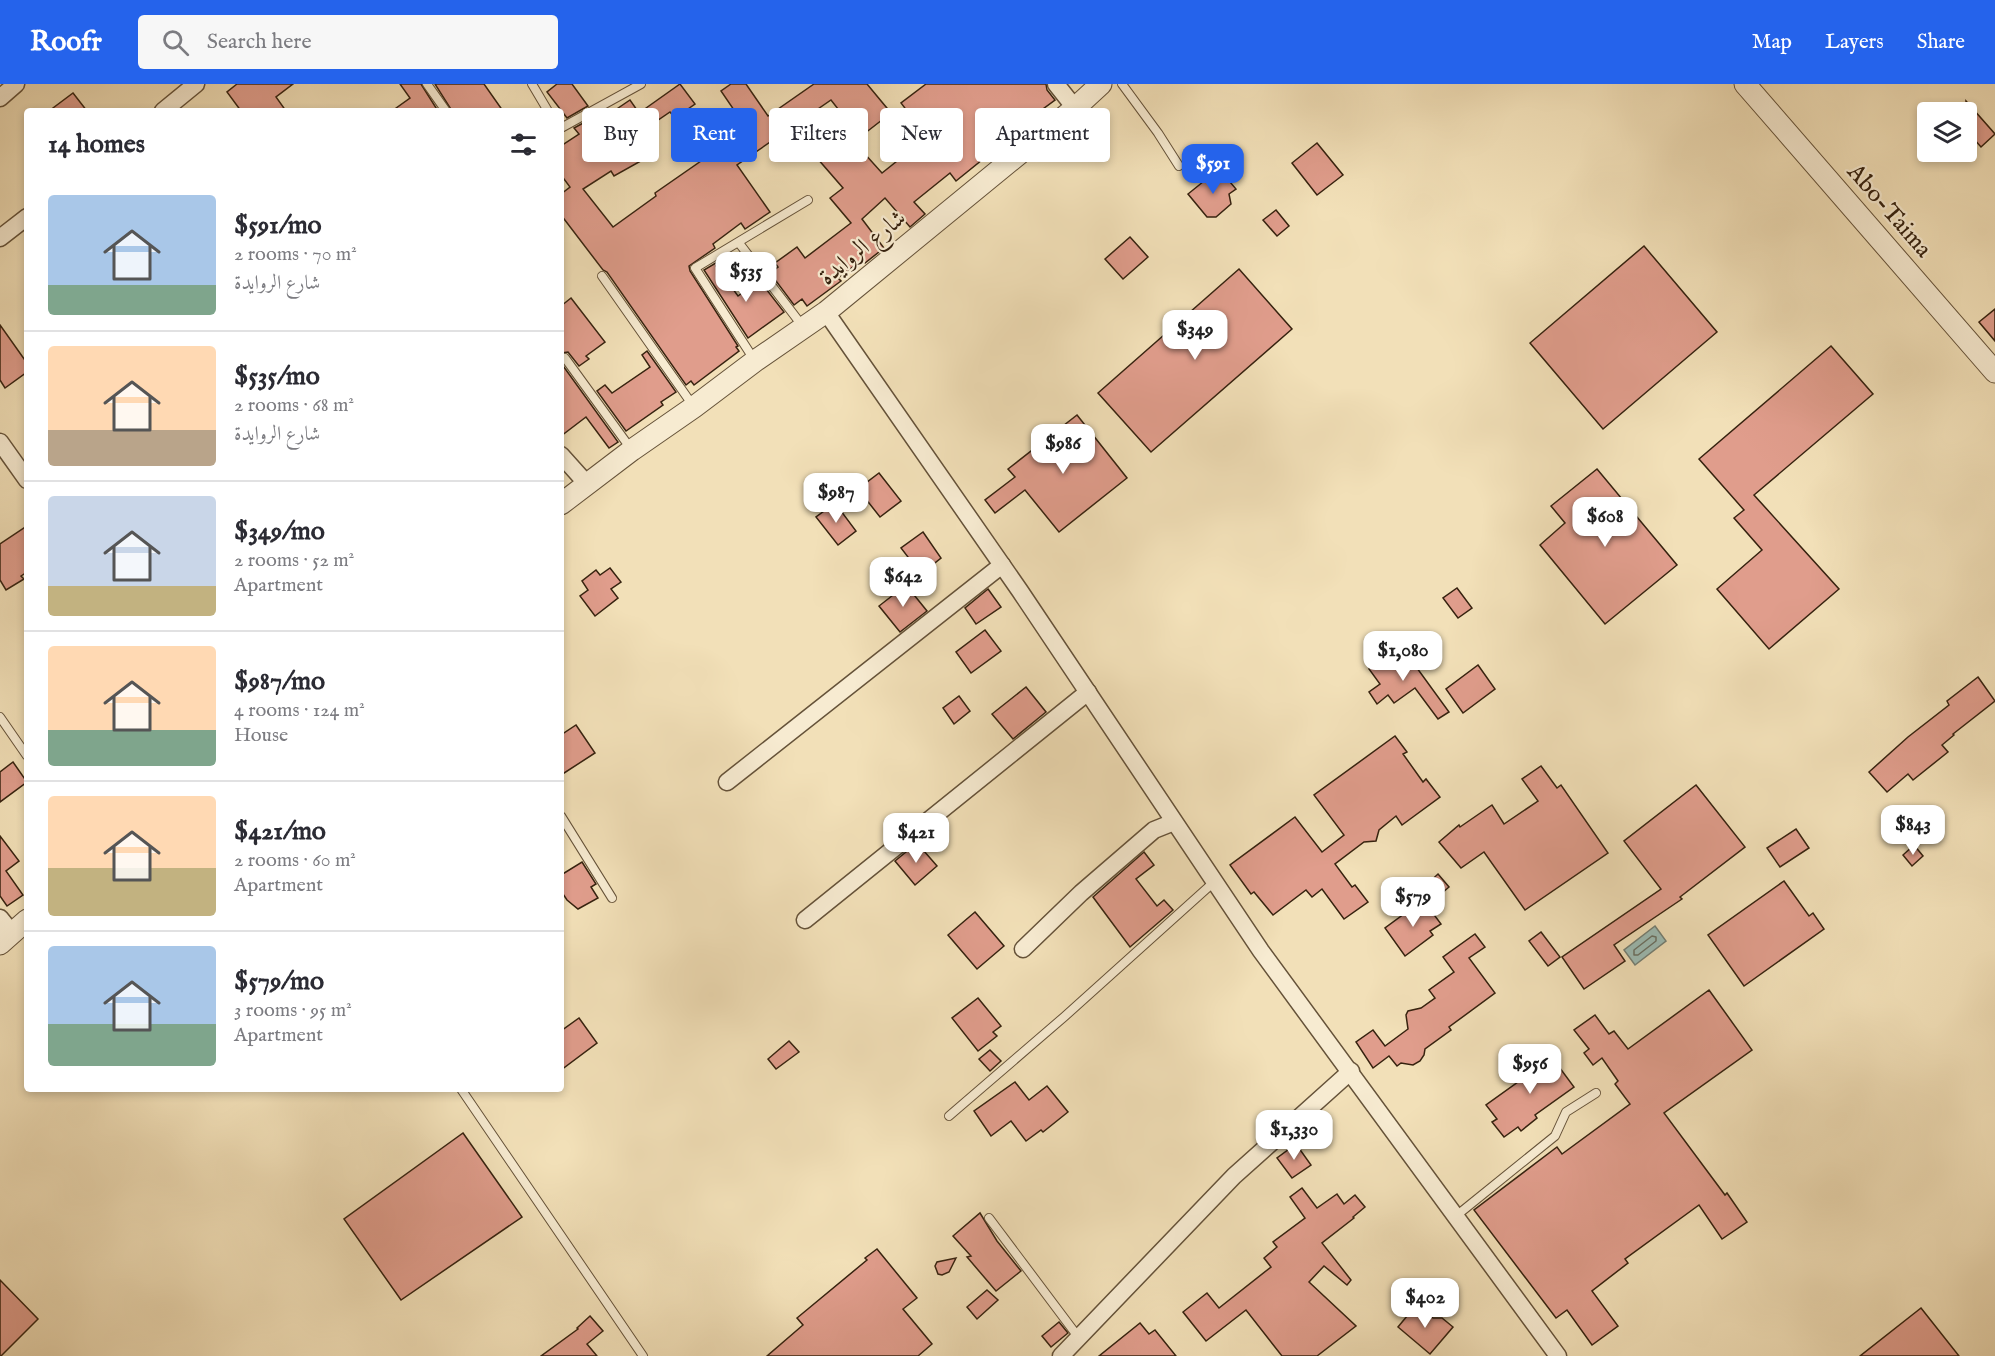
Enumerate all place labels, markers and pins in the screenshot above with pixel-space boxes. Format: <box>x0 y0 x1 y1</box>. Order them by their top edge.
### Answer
pin: $591 <box>1177 144 1249 195</box>
pin: $535 <box>710 252 782 303</box>
pin: $349 <box>1159 310 1231 361</box>
pin: $986 <box>1027 424 1099 475</box>
pin: $987 <box>800 473 872 524</box>
pin: $608 <box>1569 497 1641 548</box>
pin: $642 <box>867 557 939 608</box>
pin: $1,080 <box>1354 631 1452 682</box>
pin: $843 <box>1877 805 1949 856</box>
pin: $421 <box>880 813 952 864</box>
pin: $579 <box>1377 877 1449 928</box>
pin: $956 <box>1494 1044 1566 1095</box>
pin: $1,330 <box>1245 1110 1343 1161</box>
pin: $402 <box>1389 1278 1461 1329</box>

